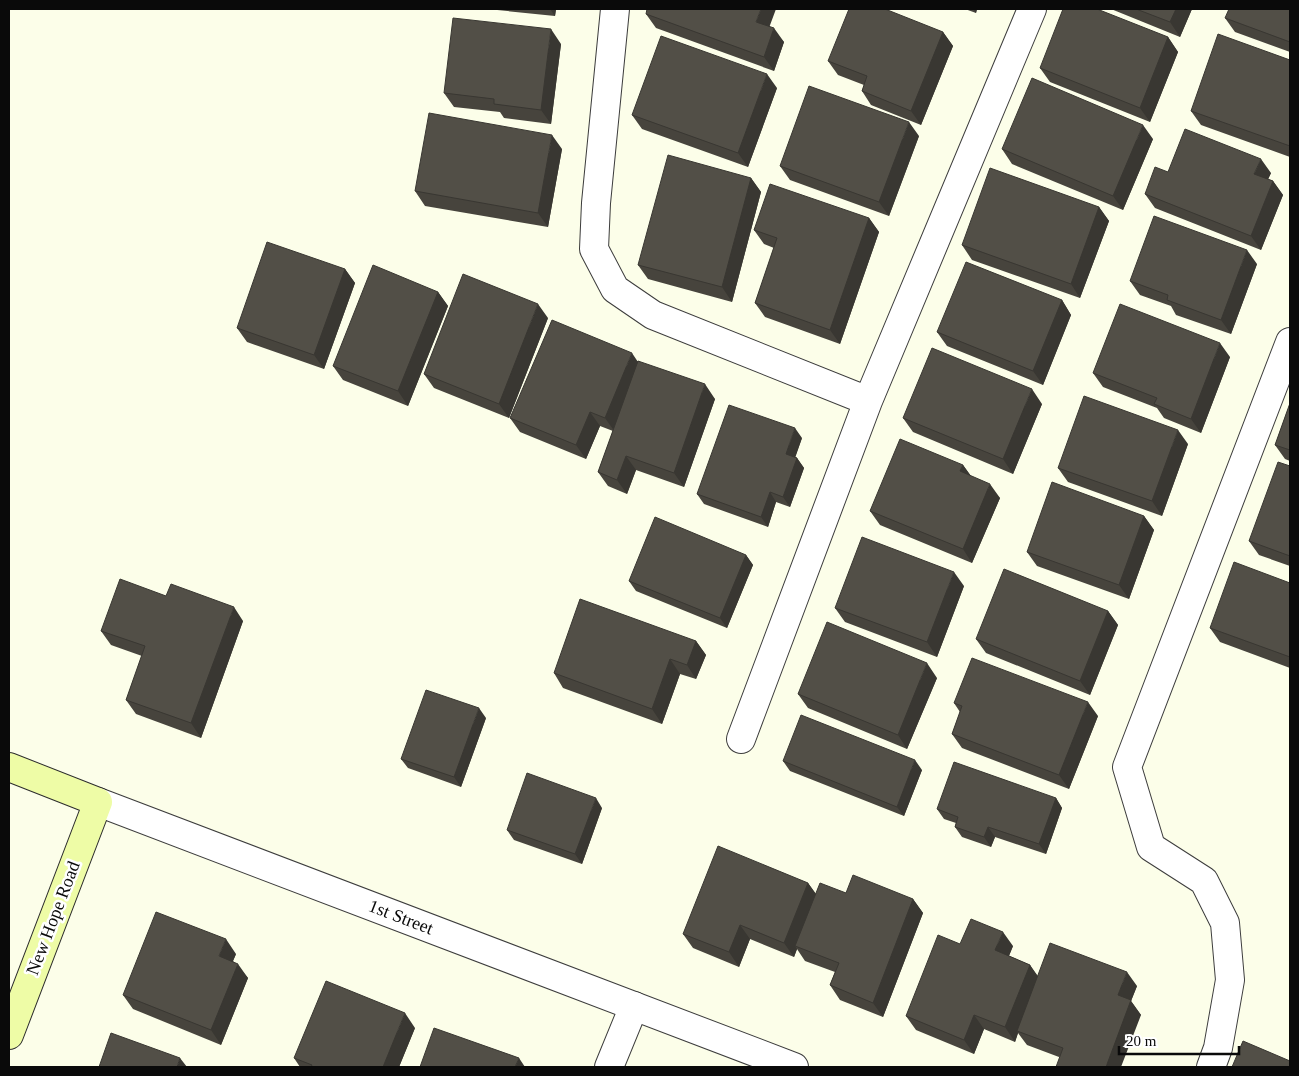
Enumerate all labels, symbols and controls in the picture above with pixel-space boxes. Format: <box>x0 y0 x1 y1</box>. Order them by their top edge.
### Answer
street label: New Hope Road <box>22 858 84 978</box>
street label: 1st Street <box>366 896 436 938</box>
scale bar <box>1119 1024 1239 1056</box>
text: 20 m <box>1126 1033 1157 1049</box>

